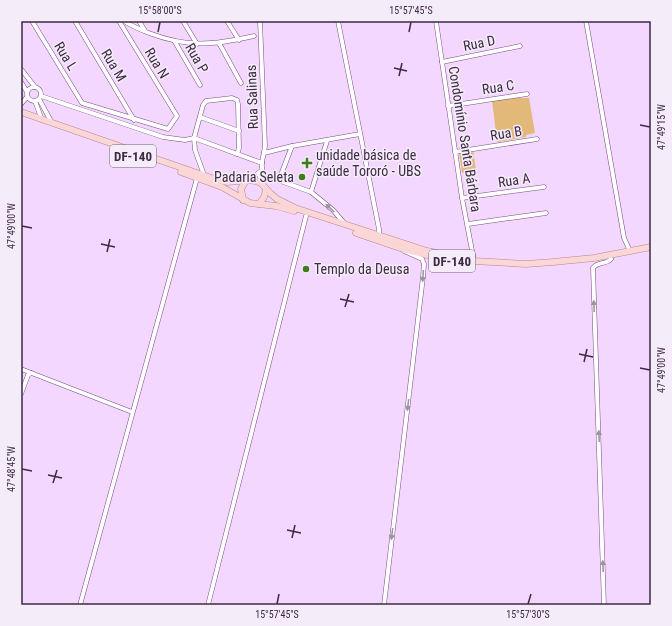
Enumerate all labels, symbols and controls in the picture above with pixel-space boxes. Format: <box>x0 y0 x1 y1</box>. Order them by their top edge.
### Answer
text: 15°58'00"S <box>138 5 182 16</box>
text: 15°57'45"S <box>389 5 433 16</box>
street label: Rua D <box>462 32 496 54</box>
street label: Rua L <box>51 39 81 74</box>
street label: Rua P <box>182 40 212 76</box>
street label: Rua N <box>142 45 172 81</box>
street label: Rua M <box>98 46 130 84</box>
street label: Rua Salinas <box>243 65 261 129</box>
street label: Condomínio Santa Bárbara <box>446 65 484 213</box>
street label: Rua C <box>481 77 515 97</box>
text: 47°49'15"W <box>656 104 667 150</box>
street label: Rua B <box>489 123 523 143</box>
road number: DF-140 <box>110 145 156 167</box>
place label: unidade básica de saúde Tororó - UBS <box>316 147 421 179</box>
marker: unidade básica de saúde Tororó - UBS <box>301 157 313 169</box>
place label: Padaria Seleta <box>214 169 294 185</box>
street label: Rua A <box>497 170 531 190</box>
marker: Padaria Seleta <box>297 172 307 182</box>
text: 47°49'00"W <box>6 203 17 249</box>
one-way arrow <box>325 203 335 213</box>
road number: DF-140 <box>429 250 475 272</box>
place label: Templo da Deusa <box>314 261 409 277</box>
marker: Templo da Deusa <box>301 264 311 274</box>
one-way arrow <box>420 270 426 283</box>
one-way arrow <box>591 300 598 312</box>
text: 47°49'00"W <box>656 347 667 393</box>
one-way arrow <box>405 399 411 411</box>
one-way arrow <box>595 430 602 442</box>
text: 47°48'45"W <box>6 446 17 492</box>
one-way arrow <box>389 528 395 540</box>
one-way arrow <box>599 560 606 572</box>
text: 15°57'45"S <box>255 609 299 620</box>
text: 15°57'30"S <box>506 609 550 620</box>

